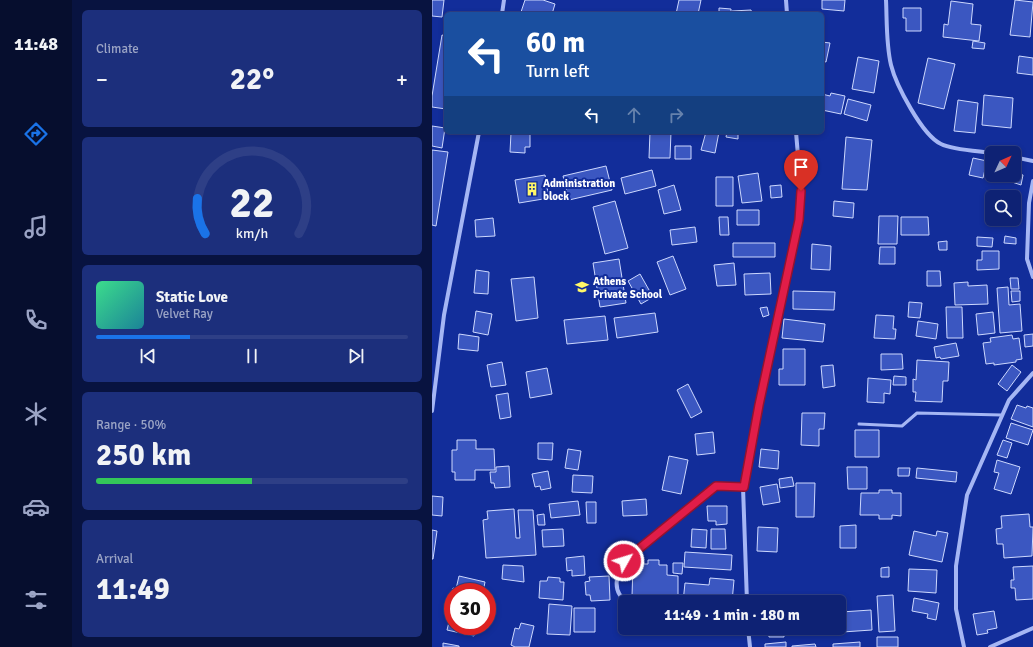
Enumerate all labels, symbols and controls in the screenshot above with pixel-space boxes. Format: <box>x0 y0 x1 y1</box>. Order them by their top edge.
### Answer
text: 60 m <box>526 26 585 60</box>
icon: left <box>460 28 512 80</box>
text: 11:48 <box>14 33 58 55</box>
text: Climate <box>96 41 139 57</box>
text: Turn left <box>526 60 589 82</box>
text: 22° <box>230 61 274 98</box>
text: − <box>96 66 108 93</box>
text: + <box>396 66 408 93</box>
icon: left <box>581 104 603 126</box>
icon: ahead <box>623 104 645 126</box>
icon: right <box>665 104 687 126</box>
icon: directions <box>22 120 50 148</box>
north arrow <box>985 146 1021 182</box>
map controls <box>985 146 1021 226</box>
pin <box>784 150 818 191</box>
icon: arrive <box>790 156 812 178</box>
place label: Administration block <box>543 177 615 203</box>
text: 22 <box>230 178 274 229</box>
building icon: Administration block <box>524 181 540 197</box>
button: search <box>985 190 1021 226</box>
icon: music <box>22 213 50 241</box>
text: km/h <box>236 225 268 242</box>
place label: Athens Private School <box>593 275 663 301</box>
school or university icon: Athens Private School <box>574 279 590 295</box>
text: Static Love <box>156 288 228 306</box>
icon: phone <box>22 306 50 334</box>
text: Velvet Ray <box>156 306 213 322</box>
icon: previous <box>137 345 159 367</box>
icon: pause <box>241 345 263 367</box>
icon: next <box>345 345 367 367</box>
icon: climate <box>22 400 50 428</box>
text: Range · 50% <box>96 417 166 433</box>
text: 250 km <box>96 437 191 474</box>
icon: car <box>22 493 50 521</box>
position arrow <box>603 540 645 582</box>
text: Arrival <box>96 551 133 567</box>
text: 11:49 <box>96 571 170 608</box>
speed limit sign: 30 <box>444 583 496 635</box>
icon: filters <box>22 586 50 614</box>
text: 11:49 · 1 min · 180 m <box>664 606 800 624</box>

